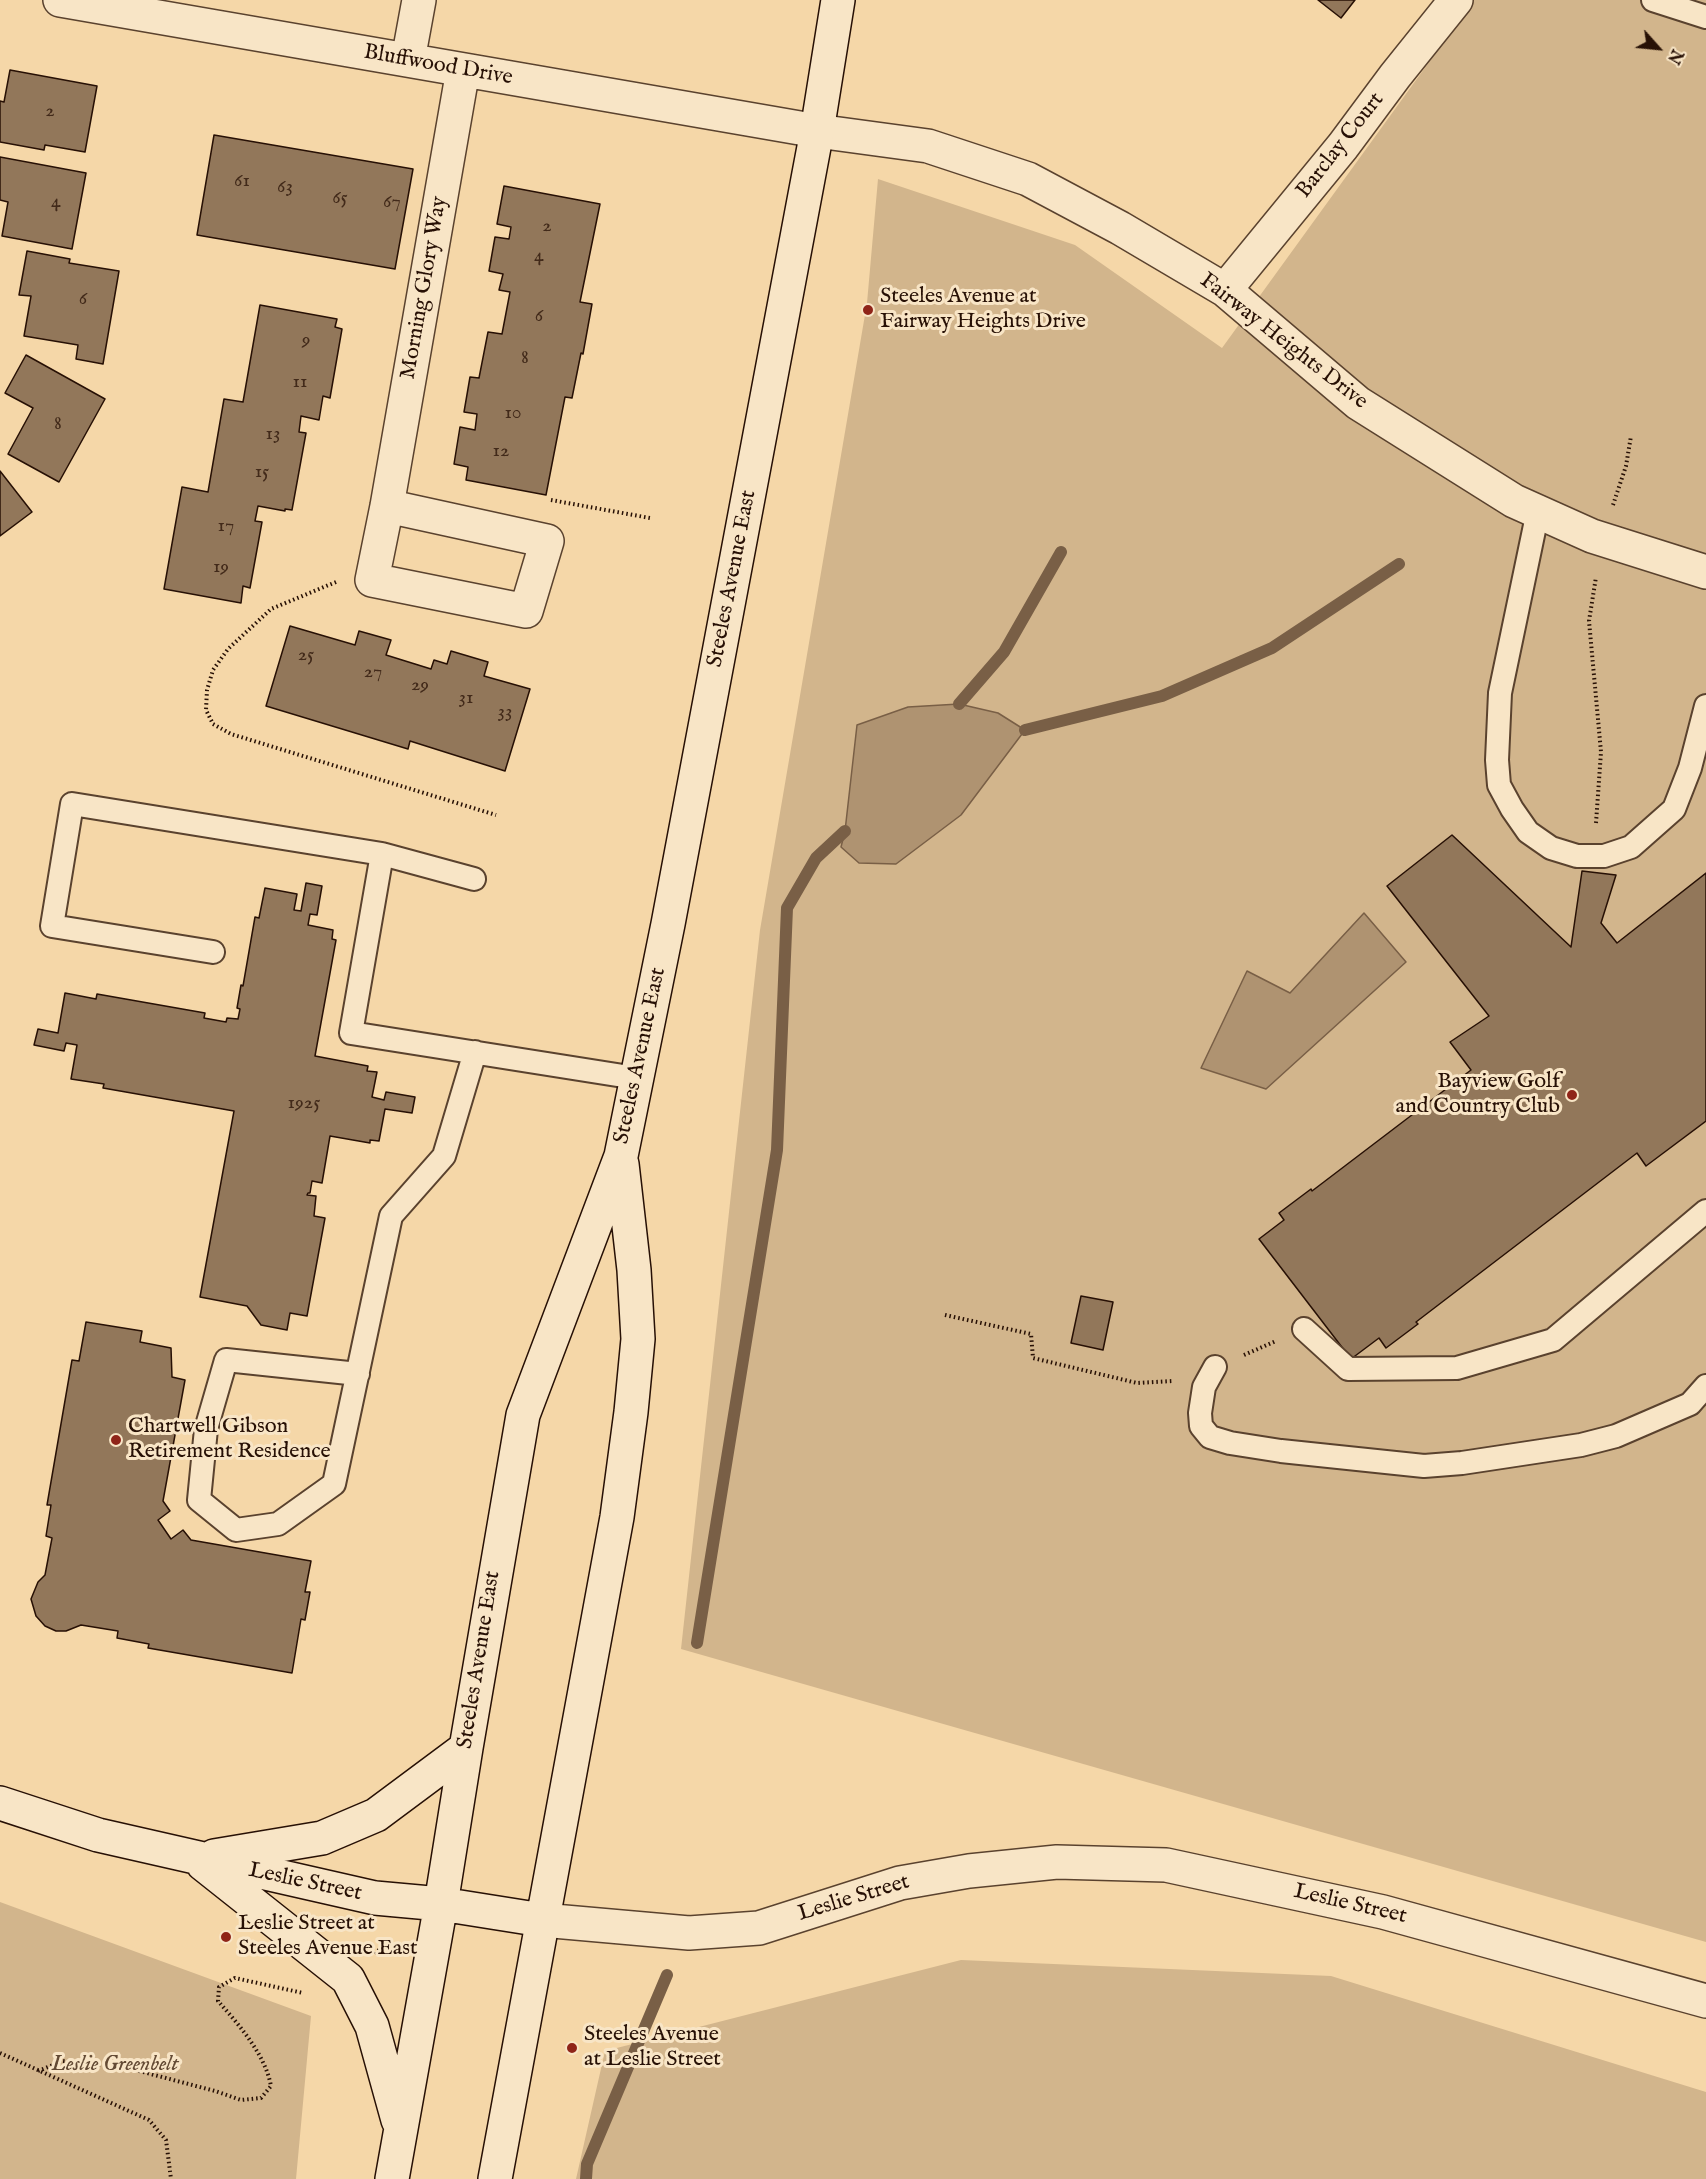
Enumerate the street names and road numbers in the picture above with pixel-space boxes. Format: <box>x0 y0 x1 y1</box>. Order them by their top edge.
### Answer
street label: Bluffwood Drive <box>361 40 515 92</box>
street label: Barclay Court <box>1291 88 1391 204</box>
street label: Morning Glory Way <box>396 195 454 381</box>
street label: Fairway Heights Drive <box>1194 268 1372 416</box>
street label: Steeles Avenue East <box>703 488 763 670</box>
street label: Steeles Avenue East <box>609 965 673 1147</box>
street label: Steeles Avenue East <box>453 1569 507 1751</box>
street label: Leslie Street <box>246 1858 364 1908</box>
street label: Leslie Street <box>795 1870 913 1928</box>
street label: Leslie Street <box>1291 1879 1409 1931</box>

